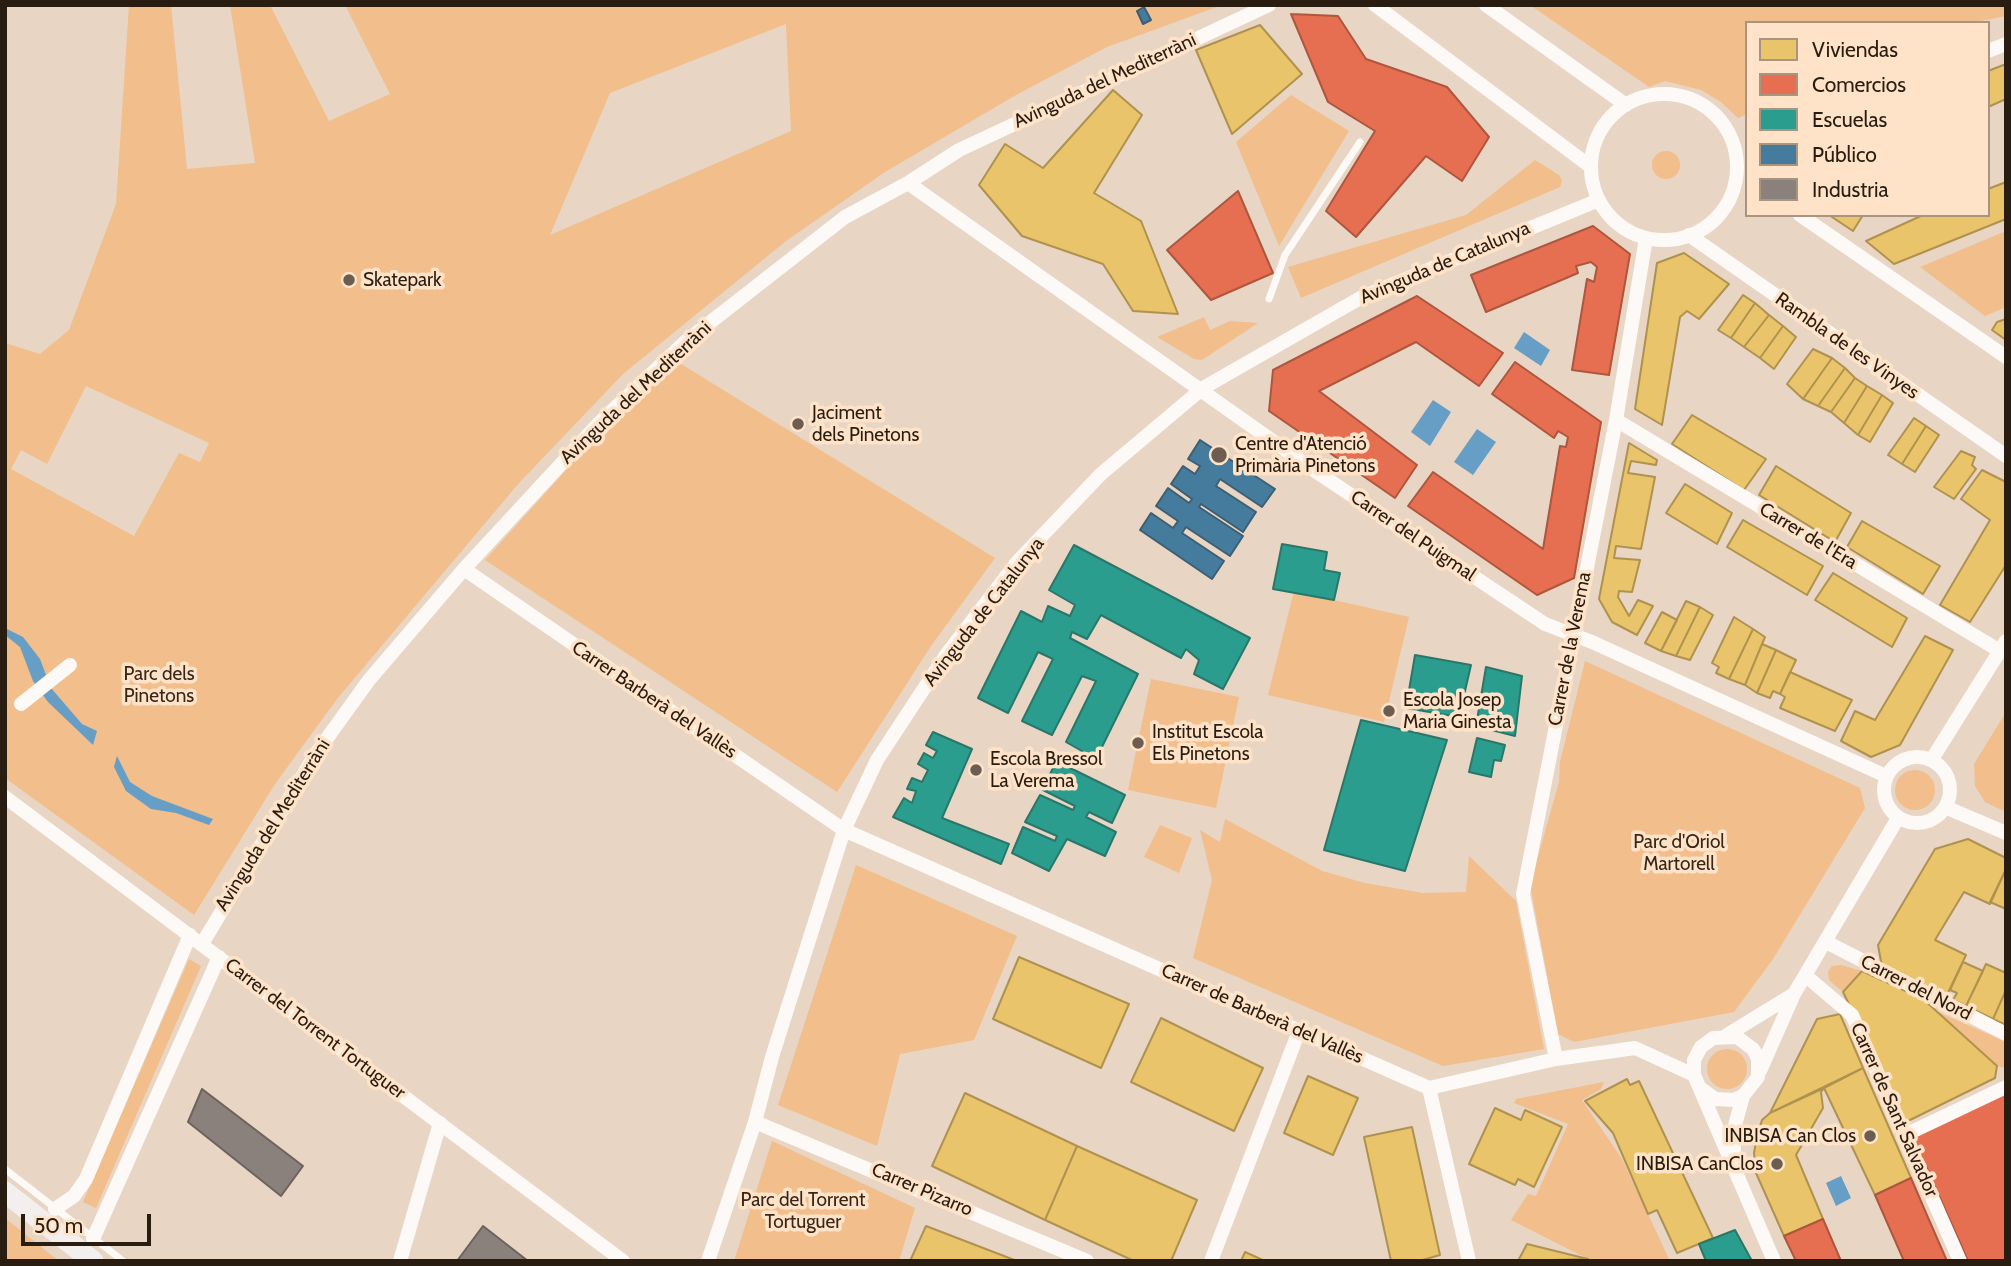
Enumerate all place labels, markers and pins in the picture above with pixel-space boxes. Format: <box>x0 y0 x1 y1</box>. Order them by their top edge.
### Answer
place label: Skatepark <box>363 269 442 291</box>
marker: Skatepark <box>341 272 357 288</box>
place label: Jaciment dels Pinetons <box>812 402 919 446</box>
marker: Jaciment dels Pinetons <box>790 416 806 432</box>
place label: Centre d'Atenció Primària Pinetons <box>1235 433 1375 477</box>
marker: Centre d'Atenció Primària Pinetons <box>1209 445 1229 465</box>
place label: Escola Josep Maria Ginesta <box>1403 689 1511 733</box>
marker: Escola Josep Maria Ginesta <box>1381 703 1397 719</box>
place label: Institut Escola Els Pinetons <box>1152 721 1263 765</box>
marker: Institut Escola Els Pinetons <box>1130 735 1146 751</box>
place label: Escola Bressol La Verema <box>990 748 1102 792</box>
marker: Escola Bressol La Verema <box>968 762 984 778</box>
place label: INBISA Can Clos <box>1724 1125 1856 1147</box>
marker: INBISA Can Clos <box>1862 1128 1878 1144</box>
place label: INBISA CanClos <box>1636 1153 1763 1175</box>
marker: INBISA CanClos <box>1769 1156 1785 1172</box>

